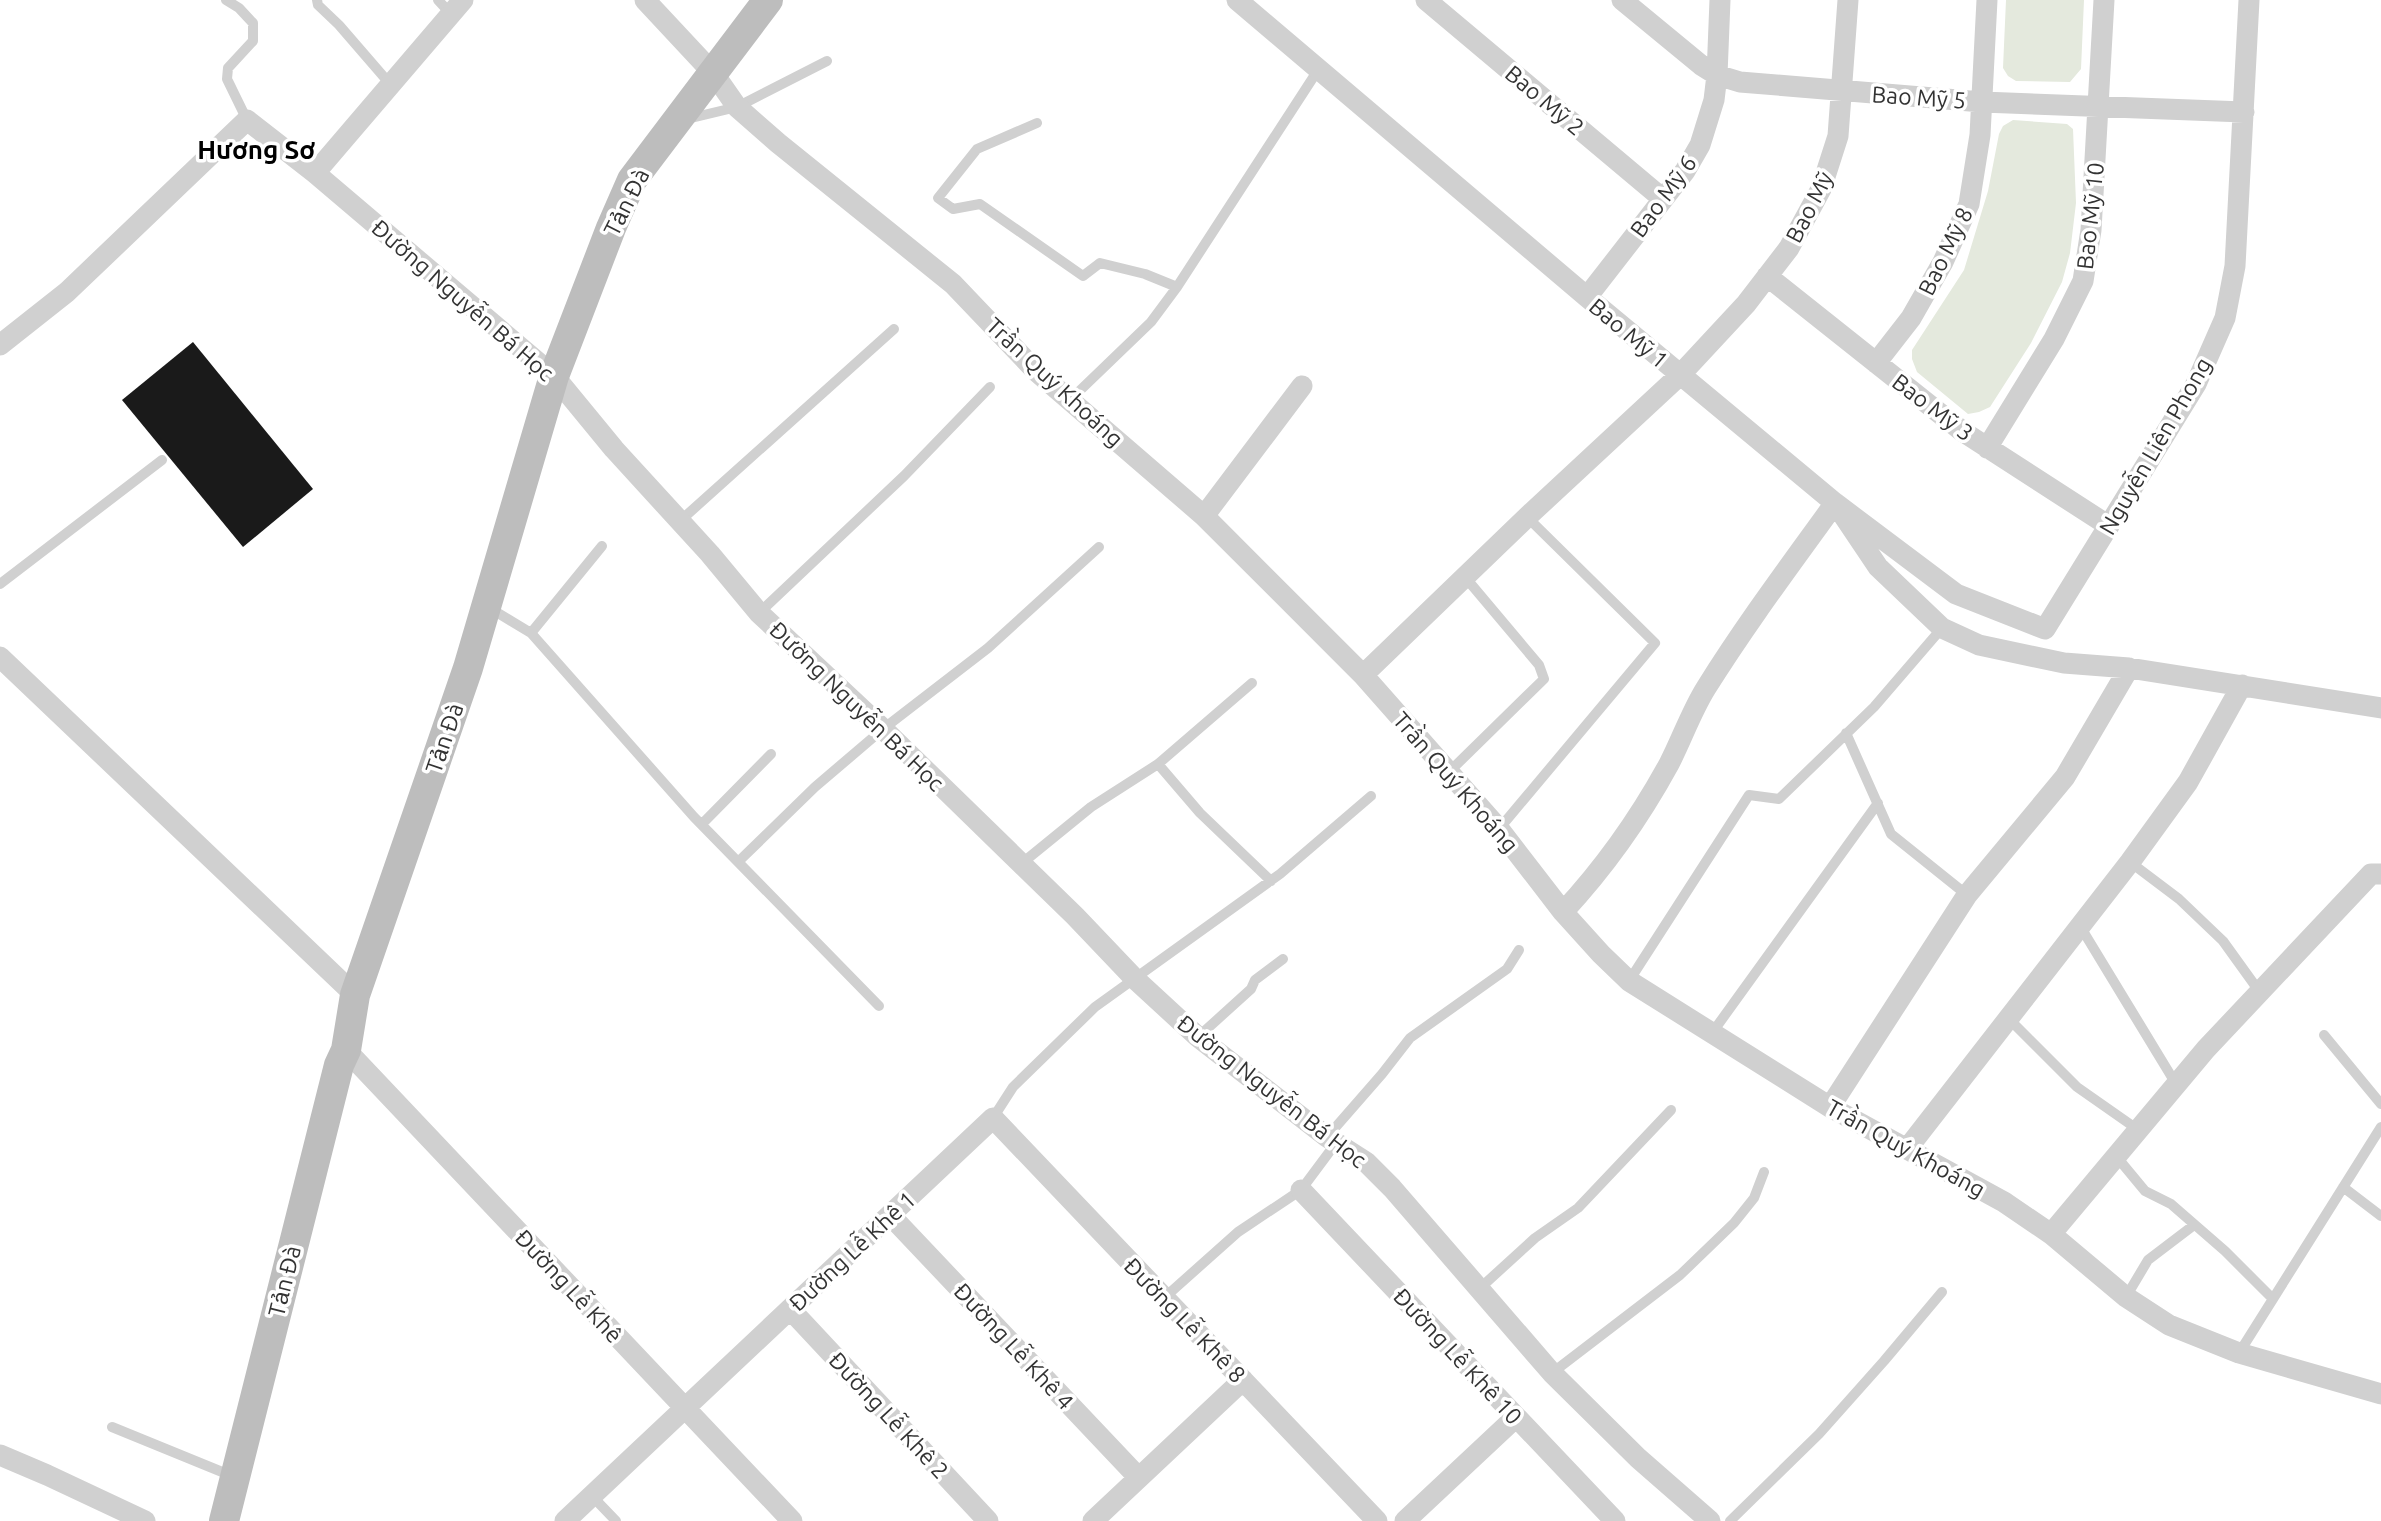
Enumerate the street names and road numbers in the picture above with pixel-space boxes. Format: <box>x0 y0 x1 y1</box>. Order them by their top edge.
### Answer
street label: Bao Mỹ 2 <box>1501 60 1589 140</box>
street label: Bao Mỹ 5 <box>1871 81 1967 113</box>
street label: Bao Mỹ 6 <box>1625 150 1701 242</box>
street label: Bao Mỹ 10 <box>2072 161 2108 271</box>
street label: Tản Đà <box>598 164 654 240</box>
street label: Bao Mỹ <box>1781 167 1837 247</box>
street label: Bao Mỹ 8 <box>1913 203 1977 299</box>
street label: Đường Nguyễn Bá Học <box>367 213 560 386</box>
street label: Bao Mỹ 1 <box>1585 293 1673 373</box>
street label: Trần Quý Khoáng <box>982 311 1130 451</box>
street label: Nguyễn Liên Phong <box>2093 352 2216 539</box>
street label: Bao Mỹ 3 <box>1888 369 1978 445</box>
street label: Đường Nguyễn Bá Học <box>765 615 951 796</box>
street label: Tản Đà <box>420 700 468 776</box>
street label: Trần Quý Khoáng <box>1389 705 1526 857</box>
street label: Đường Nguyễn Bá Học <box>1173 1008 1372 1172</box>
street label: Trần Quý Khoáng <box>1823 1092 1991 1202</box>
street label: Đường Lễ Khê 1 <box>783 1185 920 1316</box>
street label: Đường Lễ Khê <box>510 1223 629 1347</box>
street label: Tản Đà <box>263 1243 305 1319</box>
street label: Đường Lễ Khê 8 <box>1119 1252 1252 1387</box>
street label: Đường Lễ Khê 4 <box>949 1277 1080 1414</box>
street label: Đường Lễ Khê 10 <box>1389 1282 1528 1429</box>
street label: Đường Lễ Khê 2 <box>824 1346 955 1483</box>

